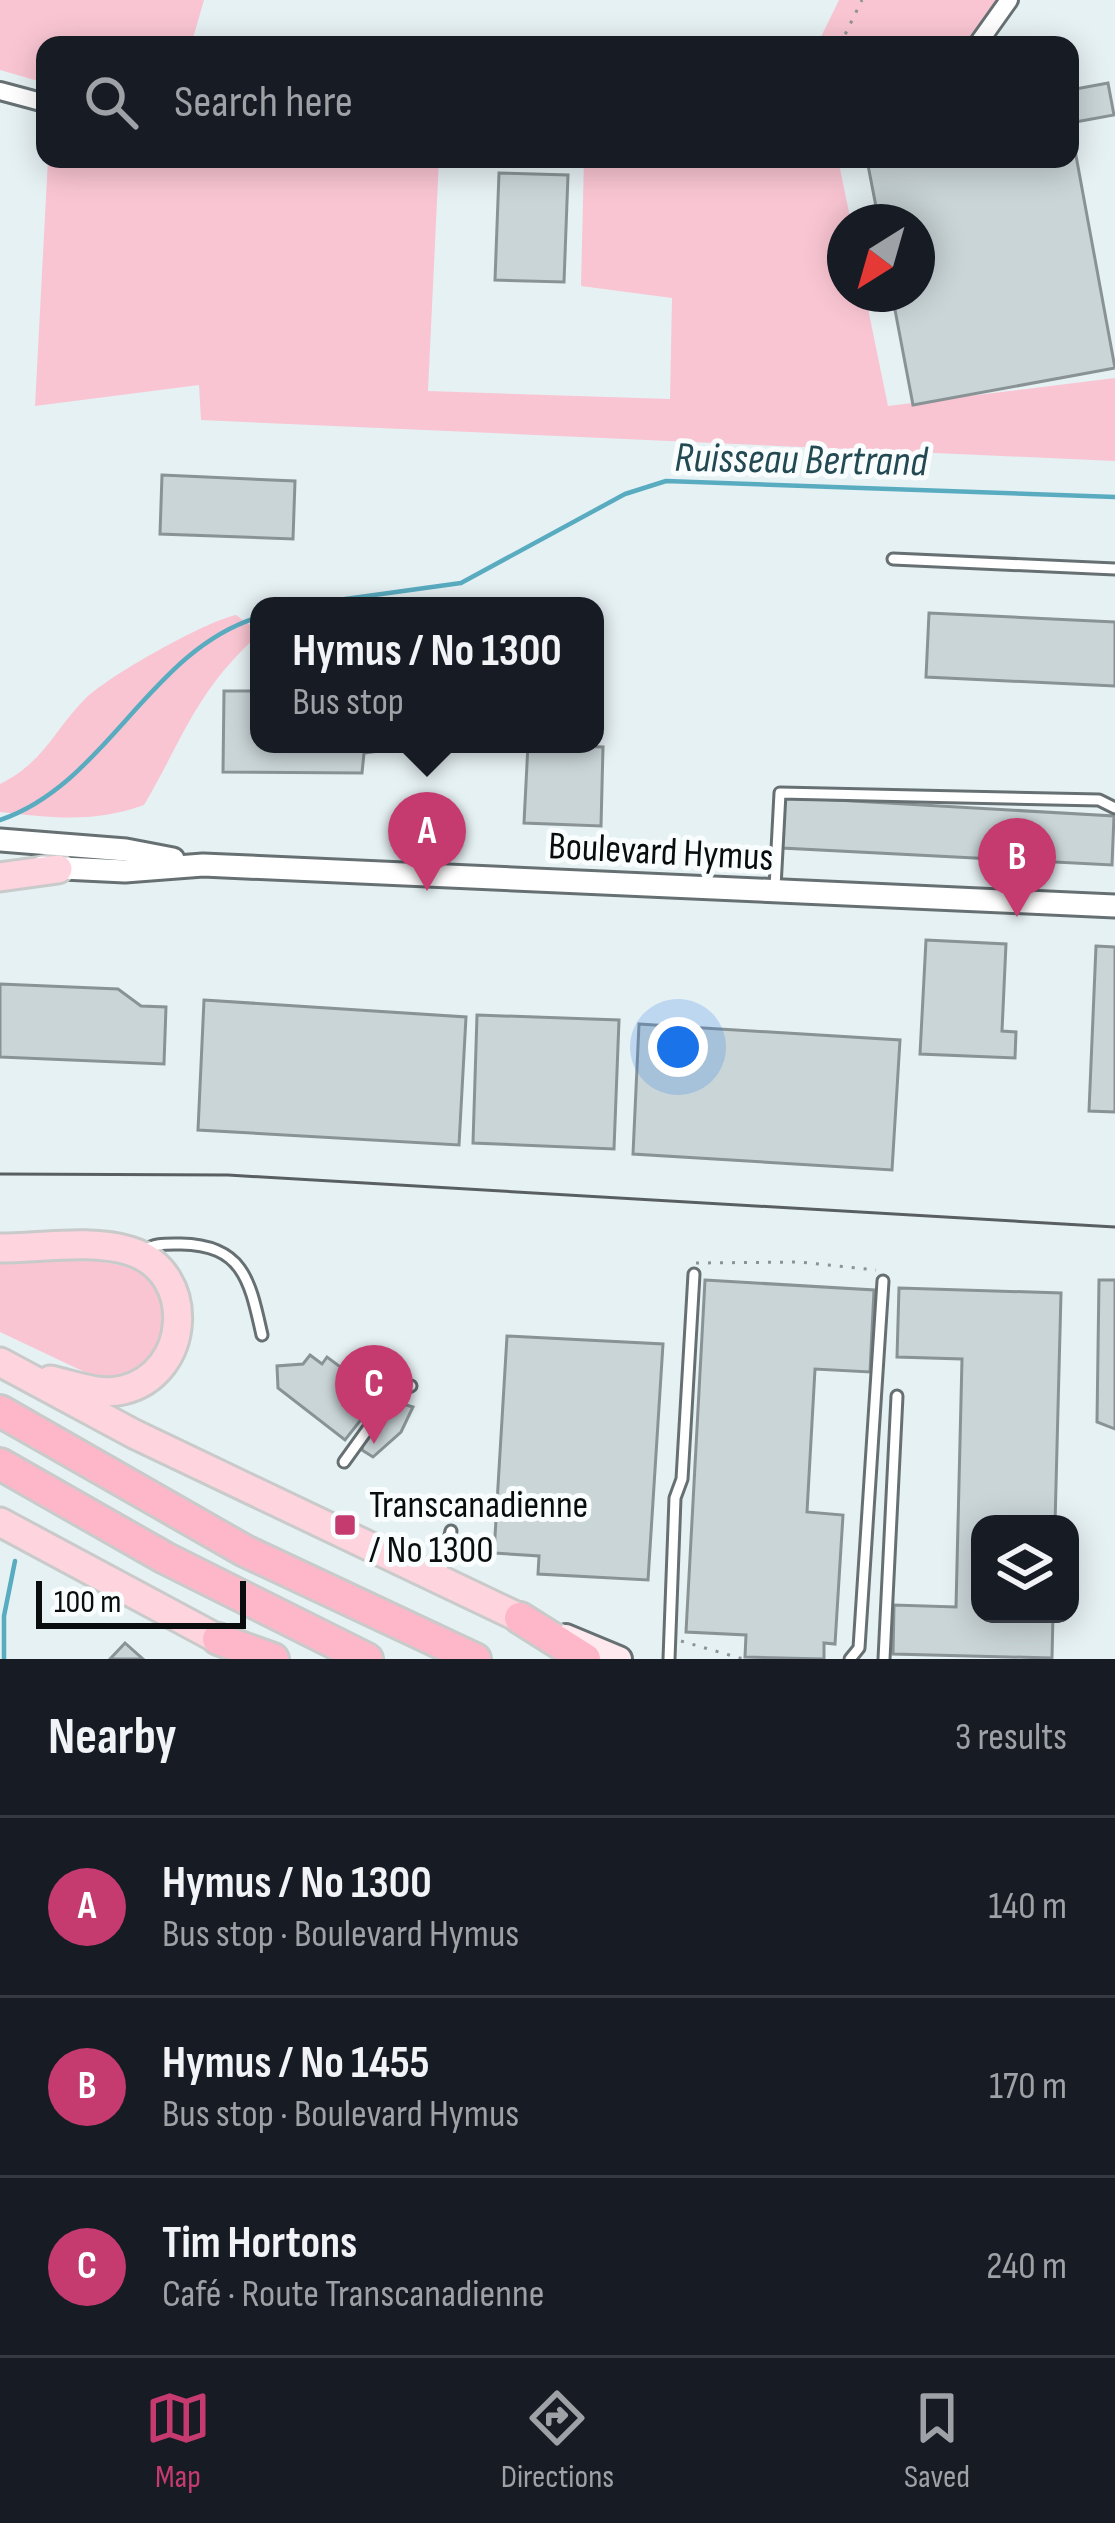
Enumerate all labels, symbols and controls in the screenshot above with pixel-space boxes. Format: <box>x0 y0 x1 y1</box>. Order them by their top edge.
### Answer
search box <box>36 36 1079 168</box>
icon: search <box>78 69 144 135</box>
text: Search here <box>174 75 353 130</box>
north arrow <box>827 204 935 312</box>
water label: Ruisseau Bertrand <box>674 433 930 488</box>
popup <box>250 597 604 753</box>
text: Hymus / No 1300 <box>292 624 562 679</box>
text: Bus stop <box>292 679 404 726</box>
pin: A <box>388 792 466 891</box>
pin: B <box>978 818 1056 917</box>
street label: Boulevard Hymus <box>547 823 775 882</box>
your location <box>648 1017 708 1077</box>
pin: C <box>335 1345 413 1444</box>
place label: Transcanadienne / No 1300 <box>369 1482 588 1574</box>
marker: Transcanadienne / No 1300 <box>332 1512 358 1538</box>
map controls <box>971 1515 1079 1623</box>
button: layers <box>971 1515 1079 1623</box>
scale bar <box>36 1575 246 1628</box>
text: 100 m <box>54 1582 121 1622</box>
text: Nearby <box>48 1707 177 1768</box>
text: 3 results <box>955 1714 1067 1761</box>
text: Hymus / No 1300 <box>162 1856 432 1911</box>
text: A <box>78 1883 96 1930</box>
text: 140 m <box>988 1883 1067 1930</box>
text: Bus stop · Boulevard Hymus <box>162 1911 519 1958</box>
text: Hymus / No 1455 <box>162 2036 429 2091</box>
text: B <box>78 2063 96 2110</box>
text: 170 m <box>989 2063 1067 2110</box>
text: Bus stop · Boulevard Hymus <box>162 2091 519 2138</box>
text: Tim Hortons <box>162 2216 357 2271</box>
text: C <box>77 2243 97 2290</box>
text: 240 m <box>986 2243 1067 2290</box>
text: Café · Route Transcanadienne <box>162 2271 544 2318</box>
tab: Map <box>145 2385 211 2497</box>
tab: Directions <box>501 2385 614 2497</box>
tab: Saved <box>904 2385 970 2497</box>

